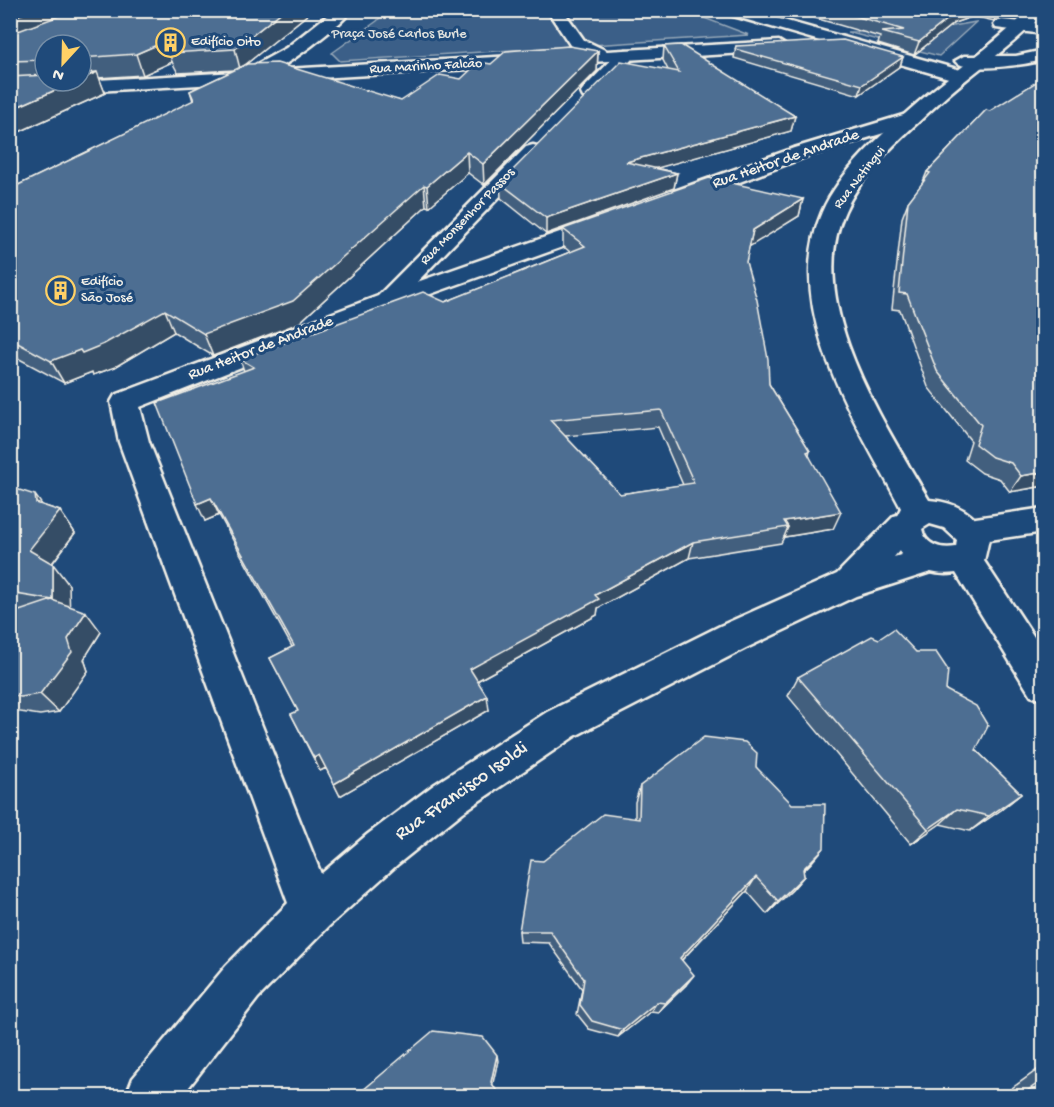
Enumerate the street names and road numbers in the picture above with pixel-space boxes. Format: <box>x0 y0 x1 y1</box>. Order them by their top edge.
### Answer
street label: Rua Marinho Falcão <box>369 56 483 78</box>
street label: Rua Heitor de Andrade <box>710 126 862 194</box>
street label: Rua Natingui <box>830 143 890 213</box>
street label: Rua Monsenhor Passos <box>417 164 519 269</box>
street label: Rua Heitor de Andrade <box>186 312 337 385</box>
street label: Rua Francisco Isoldi <box>391 738 533 846</box>

